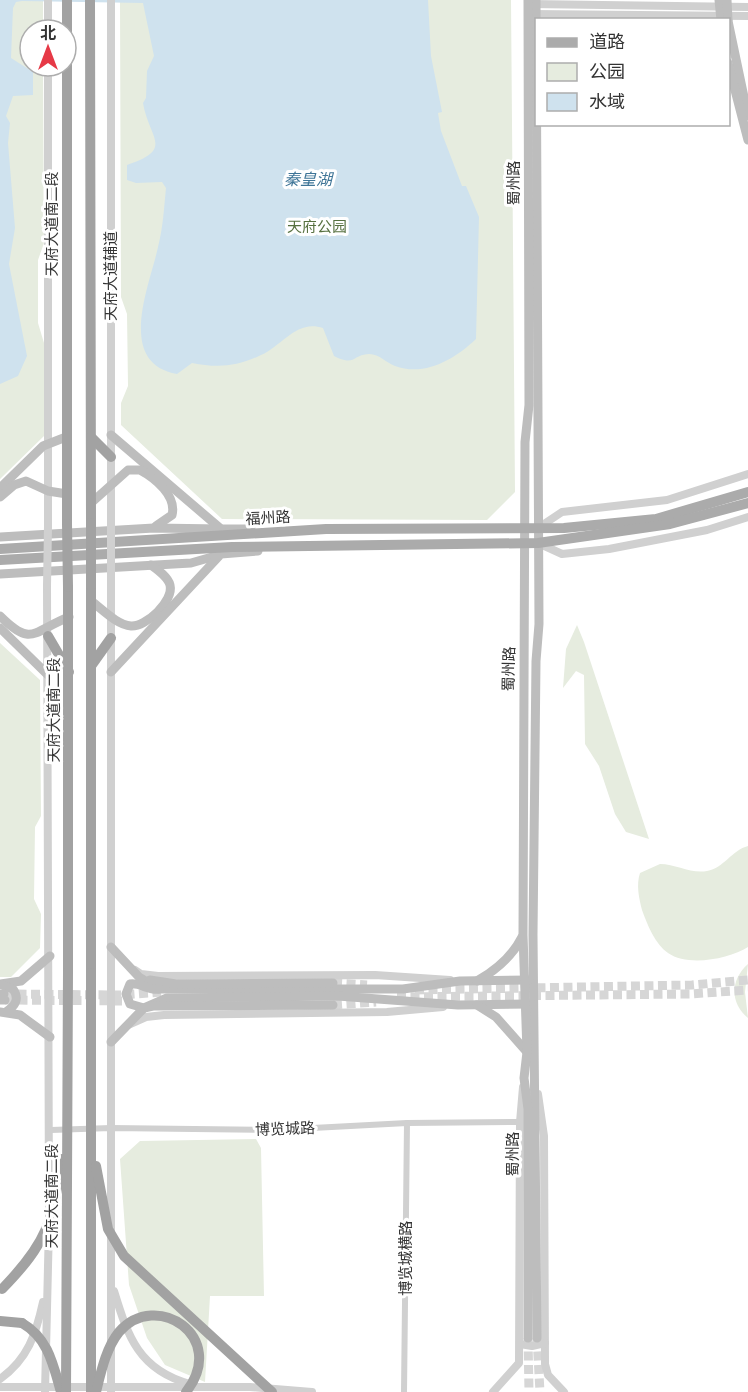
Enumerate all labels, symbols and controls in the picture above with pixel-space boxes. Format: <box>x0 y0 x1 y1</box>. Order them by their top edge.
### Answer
north arrow <box>18 18 78 78</box>
legend <box>535 18 730 126</box>
text: 北 <box>40 23 56 45</box>
text: 道路 <box>589 30 625 55</box>
text: 公园 <box>589 60 625 85</box>
text: 水域 <box>589 90 625 115</box>
street label: 蜀州路 <box>504 160 525 206</box>
water label: 秦皇湖 <box>284 169 335 191</box>
street label: 天府大道南二段 <box>42 171 63 277</box>
park label: 天府公园 <box>287 217 347 238</box>
street label: 天府大道辅道 <box>101 231 122 321</box>
street label: 福州路 <box>245 507 291 530</box>
street label: 蜀州路 <box>499 646 520 692</box>
street label: 天府大道南二段 <box>44 657 65 763</box>
street label: 博览城路 <box>255 1118 315 1141</box>
street label: 蜀州路 <box>503 1131 524 1177</box>
street label: 天府大道南二段 <box>42 1143 63 1249</box>
street label: 博览城横路 <box>396 1220 417 1296</box>

